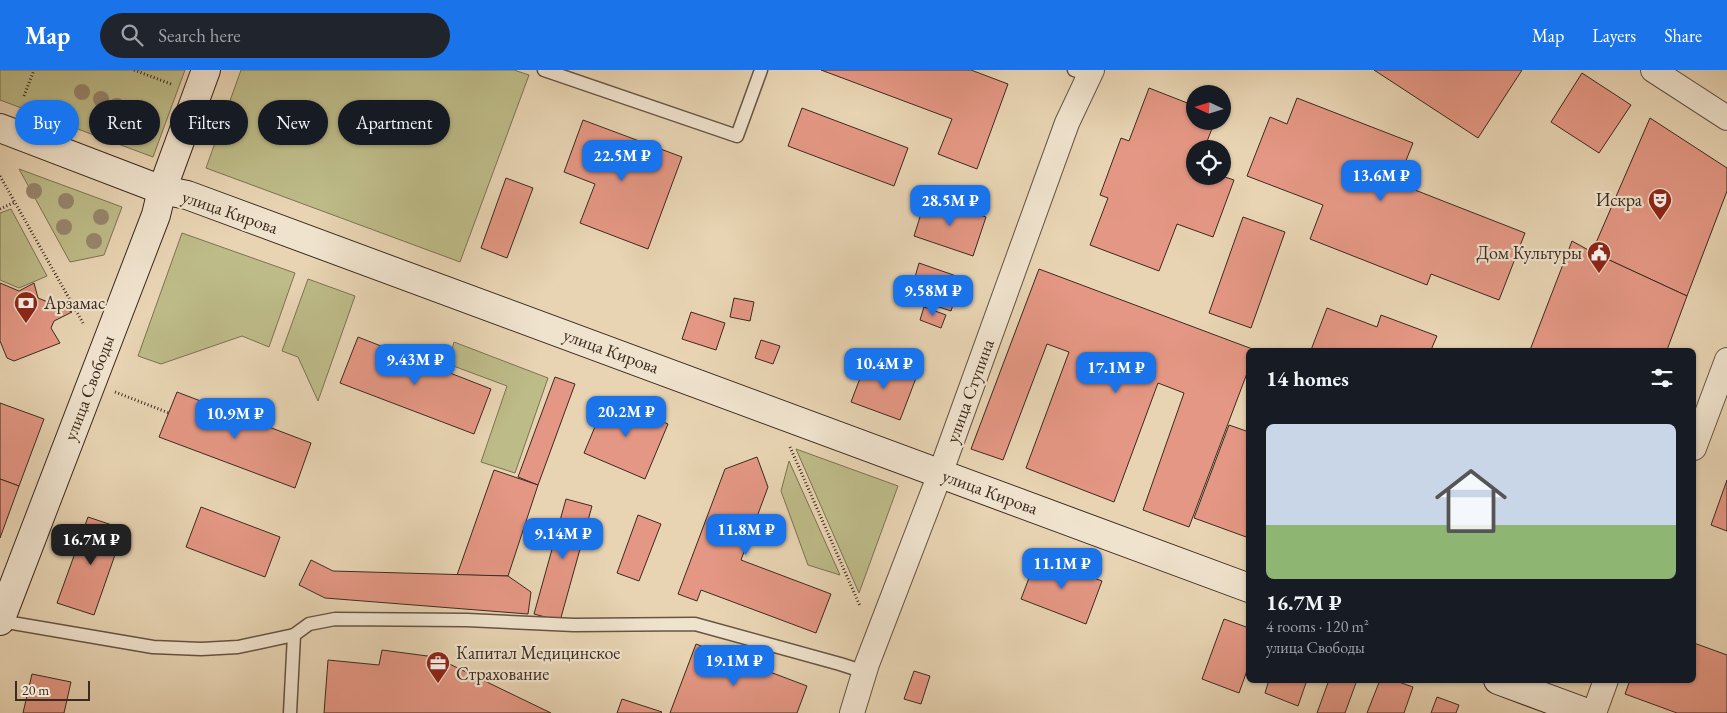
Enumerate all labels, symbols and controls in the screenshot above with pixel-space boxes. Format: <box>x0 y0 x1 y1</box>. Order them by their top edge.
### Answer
search box <box>100 13 450 58</box>
text: Map <box>25 20 70 51</box>
icon: search <box>118 21 146 49</box>
text: Search here <box>158 23 241 48</box>
text: Map <box>1532 24 1564 47</box>
text: Layers <box>1592 24 1636 47</box>
text: Share <box>1664 24 1702 47</box>
north arrow <box>1186 85 1231 130</box>
map controls <box>1186 85 1231 185</box>
chip: Buy <box>15 100 79 145</box>
chip: Rent <box>89 100 160 145</box>
chip: Filters <box>170 100 248 145</box>
chip: New <box>258 100 328 145</box>
chip: Apartment <box>338 100 450 145</box>
pin: 22.5M ₽ <box>576 140 668 182</box>
button: locate <box>1186 140 1231 185</box>
text: 22.5M ₽ <box>593 145 651 166</box>
pin: 13.6M ₽ <box>1335 160 1427 202</box>
text: 13.6M ₽ <box>1352 165 1410 186</box>
street label: улица Кирова <box>179 184 282 239</box>
pin: 28.5M ₽ <box>904 184 996 227</box>
theatre icon: Искра <box>1647 187 1673 221</box>
place label: Искра <box>1596 188 1643 211</box>
text: 28.5M ₽ <box>921 190 979 211</box>
public building icon: Дом Культуры <box>1586 240 1612 274</box>
place label: Дом Культуры <box>1476 241 1582 264</box>
pin: 9.58M ₽ <box>887 274 979 317</box>
text: 9.58M ₽ <box>904 280 962 301</box>
bank icon: Арзамас <box>13 290 39 324</box>
place label: Арзамас <box>43 291 105 314</box>
street label: улица Кирова <box>560 323 663 379</box>
street label: улица Свободы <box>58 332 119 444</box>
street label: улица Ступина <box>940 335 999 446</box>
pin: 9.43M ₽ <box>369 344 461 386</box>
pin: 10.4M ₽ <box>838 348 930 390</box>
text: 9.43M ₽ <box>386 349 444 370</box>
pin: 17.1M ₽ <box>1070 352 1162 394</box>
text: 10.4M ₽ <box>855 353 913 374</box>
text: 17.1M ₽ <box>1087 357 1145 378</box>
icon: filters <box>1648 364 1676 392</box>
text: 14 homes <box>1266 365 1349 392</box>
pin: 20.2M ₽ <box>580 396 672 438</box>
pin: 10.9M ₽ <box>189 398 281 440</box>
text: 20.2M ₽ <box>597 401 655 422</box>
text: 10.9M ₽ <box>206 403 264 424</box>
icon: home <box>1426 456 1516 546</box>
street label: улица Кирова <box>939 464 1042 520</box>
pin: 11.8M ₽ <box>700 514 792 556</box>
pin: 9.14M ₽ <box>517 518 609 560</box>
text: 11.8M ₽ <box>717 519 775 540</box>
text: 9.14M ₽ <box>534 523 592 544</box>
pin: 16.7M ₽ <box>45 524 137 566</box>
text: 16.7M ₽ <box>62 529 120 550</box>
pin: 11.1M ₽ <box>1016 548 1108 590</box>
text: 11.1M ₽ <box>1033 553 1091 574</box>
text: 16.7M ₽ <box>1266 589 1342 616</box>
text: 4 rooms · 120 m² <box>1266 616 1369 637</box>
text: улица Свободы <box>1266 637 1365 658</box>
place label: Капитал Медицинское Страхование <box>456 641 620 685</box>
pin: 19.1M ₽ <box>688 644 780 687</box>
office icon: Капитал Медицинское Страхование <box>425 650 451 684</box>
text: 19.1M ₽ <box>705 650 763 671</box>
scale bar <box>15 678 90 701</box>
text: 20 m <box>22 681 49 699</box>

